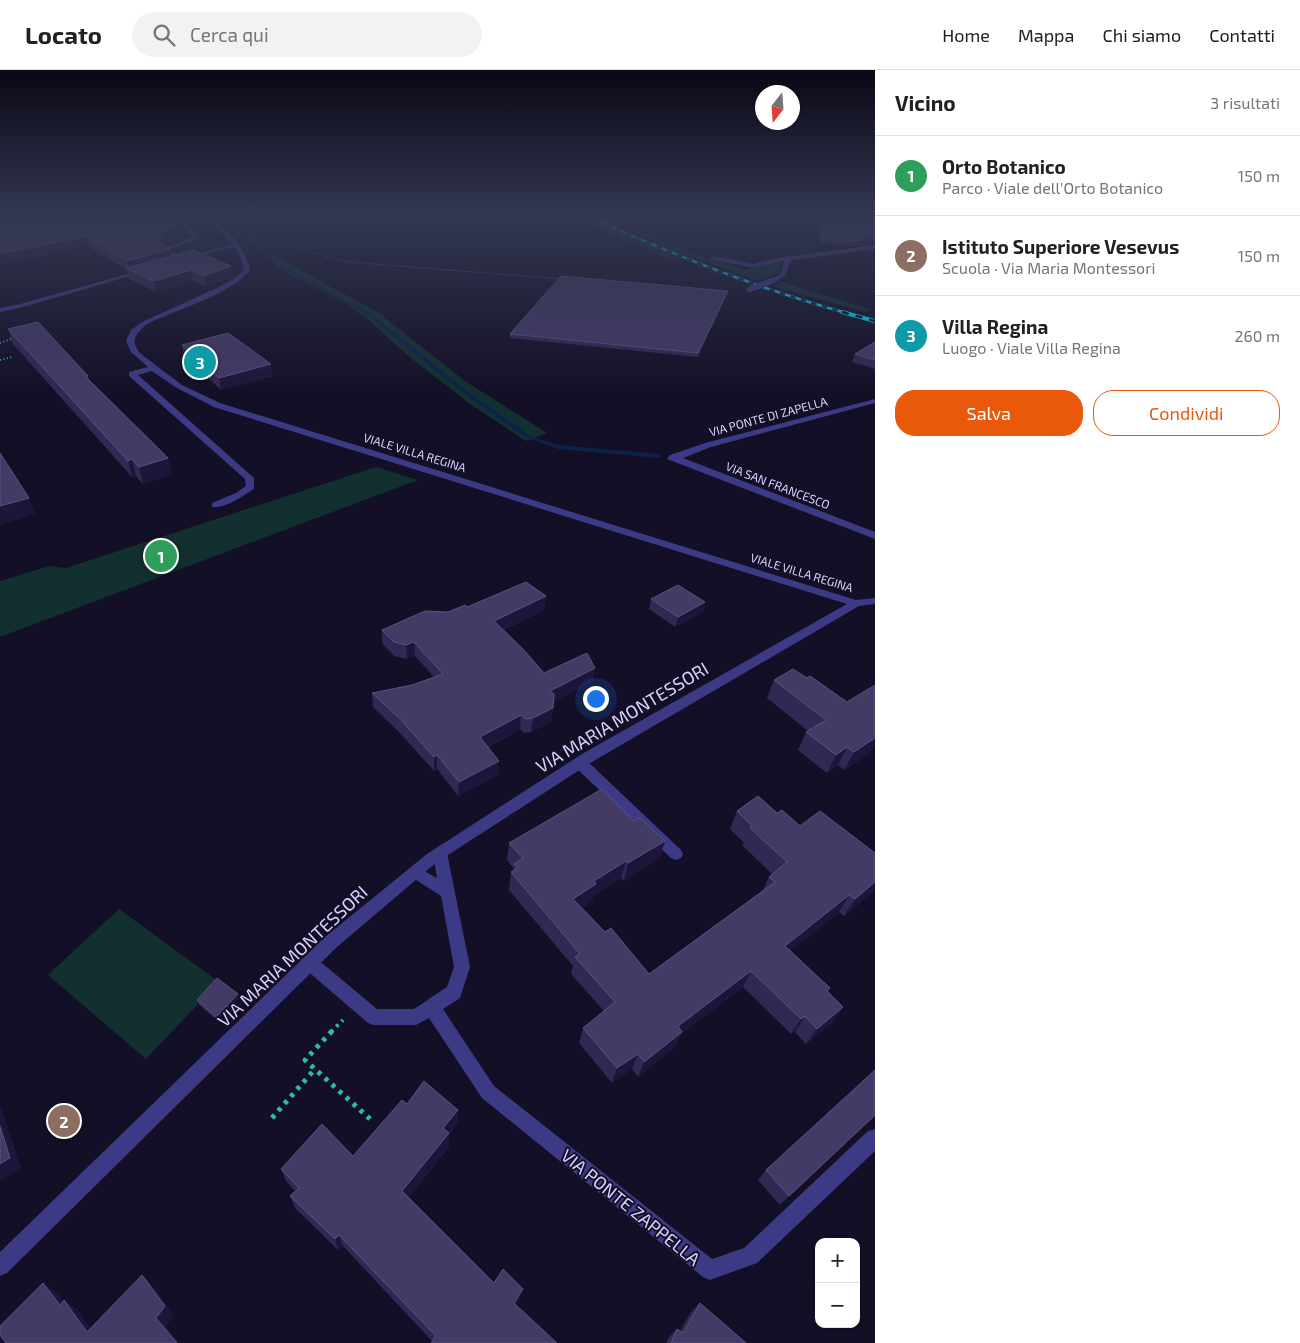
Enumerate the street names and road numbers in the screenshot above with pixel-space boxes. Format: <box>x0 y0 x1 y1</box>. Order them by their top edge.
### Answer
street label: VIA PONTE DI ZAPELLA <box>707 393 829 439</box>
street label: VIALE VILLA REGINA <box>362 430 468 474</box>
street label: VIA SAN FRANCESCO <box>724 459 832 511</box>
street label: VIALE VILLA REGINA <box>749 550 855 594</box>
street label: VIA MARIA MONTESSORI <box>532 657 712 777</box>
street label: VIA MARIA MONTESSORI <box>212 881 372 1031</box>
street label: VIA PONTE ZAPPELLA <box>557 1144 706 1270</box>

